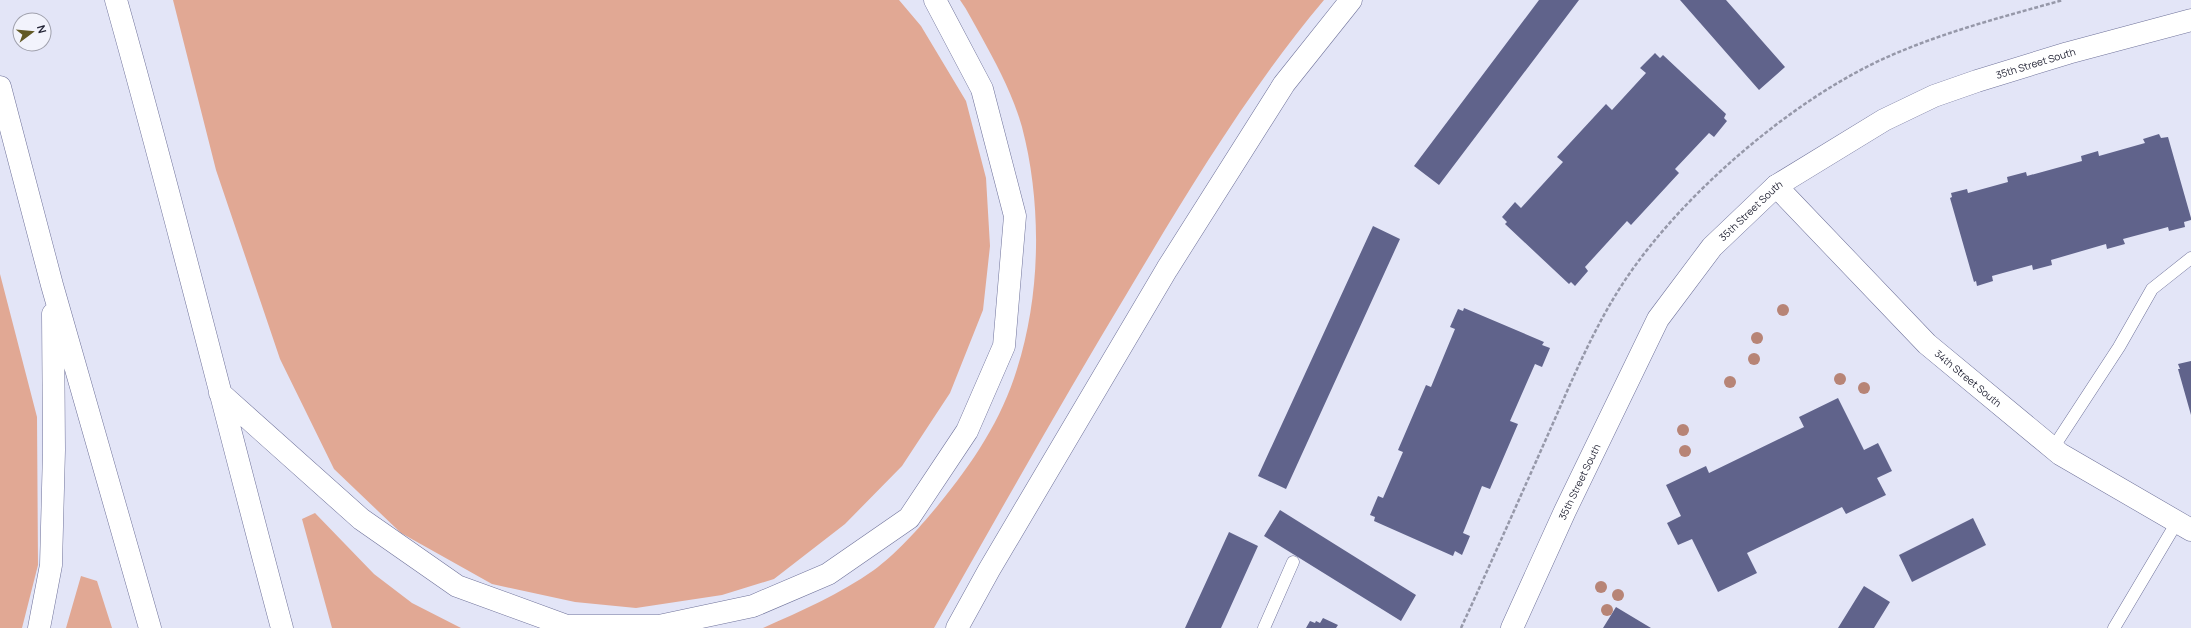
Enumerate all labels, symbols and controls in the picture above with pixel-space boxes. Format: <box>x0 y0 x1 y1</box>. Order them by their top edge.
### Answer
north arrow <box>12 12 52 52</box>
text: N <box>34 23 50 35</box>
street label: 35th Street South <box>1994 44 2077 82</box>
street label: 35th Street South <box>1716 177 1785 244</box>
street label: 34th Street South <box>1932 346 2005 410</box>
street label: 35th Street South <box>1555 441 1604 522</box>

